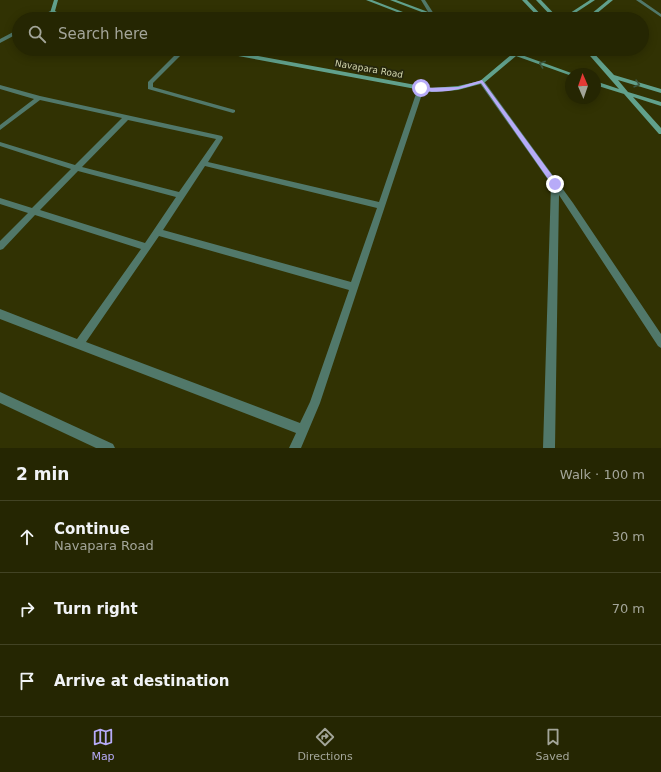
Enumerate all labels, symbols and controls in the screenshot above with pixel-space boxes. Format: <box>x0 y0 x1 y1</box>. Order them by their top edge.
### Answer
search box <box>12 12 649 56</box>
icon: search <box>26 23 48 45</box>
text: Search here <box>58 25 148 43</box>
street label: Navapara Road <box>334 58 404 80</box>
one-way arrow <box>539 61 546 69</box>
north arrow <box>565 68 601 104</box>
route start <box>412 79 430 97</box>
one-way arrow <box>633 79 640 88</box>
route end <box>546 175 564 193</box>
text: 2 min <box>16 464 69 484</box>
text: Walk · 100 m <box>560 467 645 482</box>
text: Continue <box>54 520 130 538</box>
icon: ahead <box>16 526 38 548</box>
text: 30 m <box>612 529 645 544</box>
text: Navapara Road <box>54 538 154 553</box>
icon: right <box>16 598 38 620</box>
text: Turn right <box>54 600 138 618</box>
text: 70 m <box>612 601 645 616</box>
icon: arrive <box>16 670 38 692</box>
text: Arrive at destination <box>54 672 229 690</box>
tab: Map <box>91 726 115 763</box>
tab: Directions <box>297 726 353 763</box>
tab: Saved <box>536 726 570 763</box>

